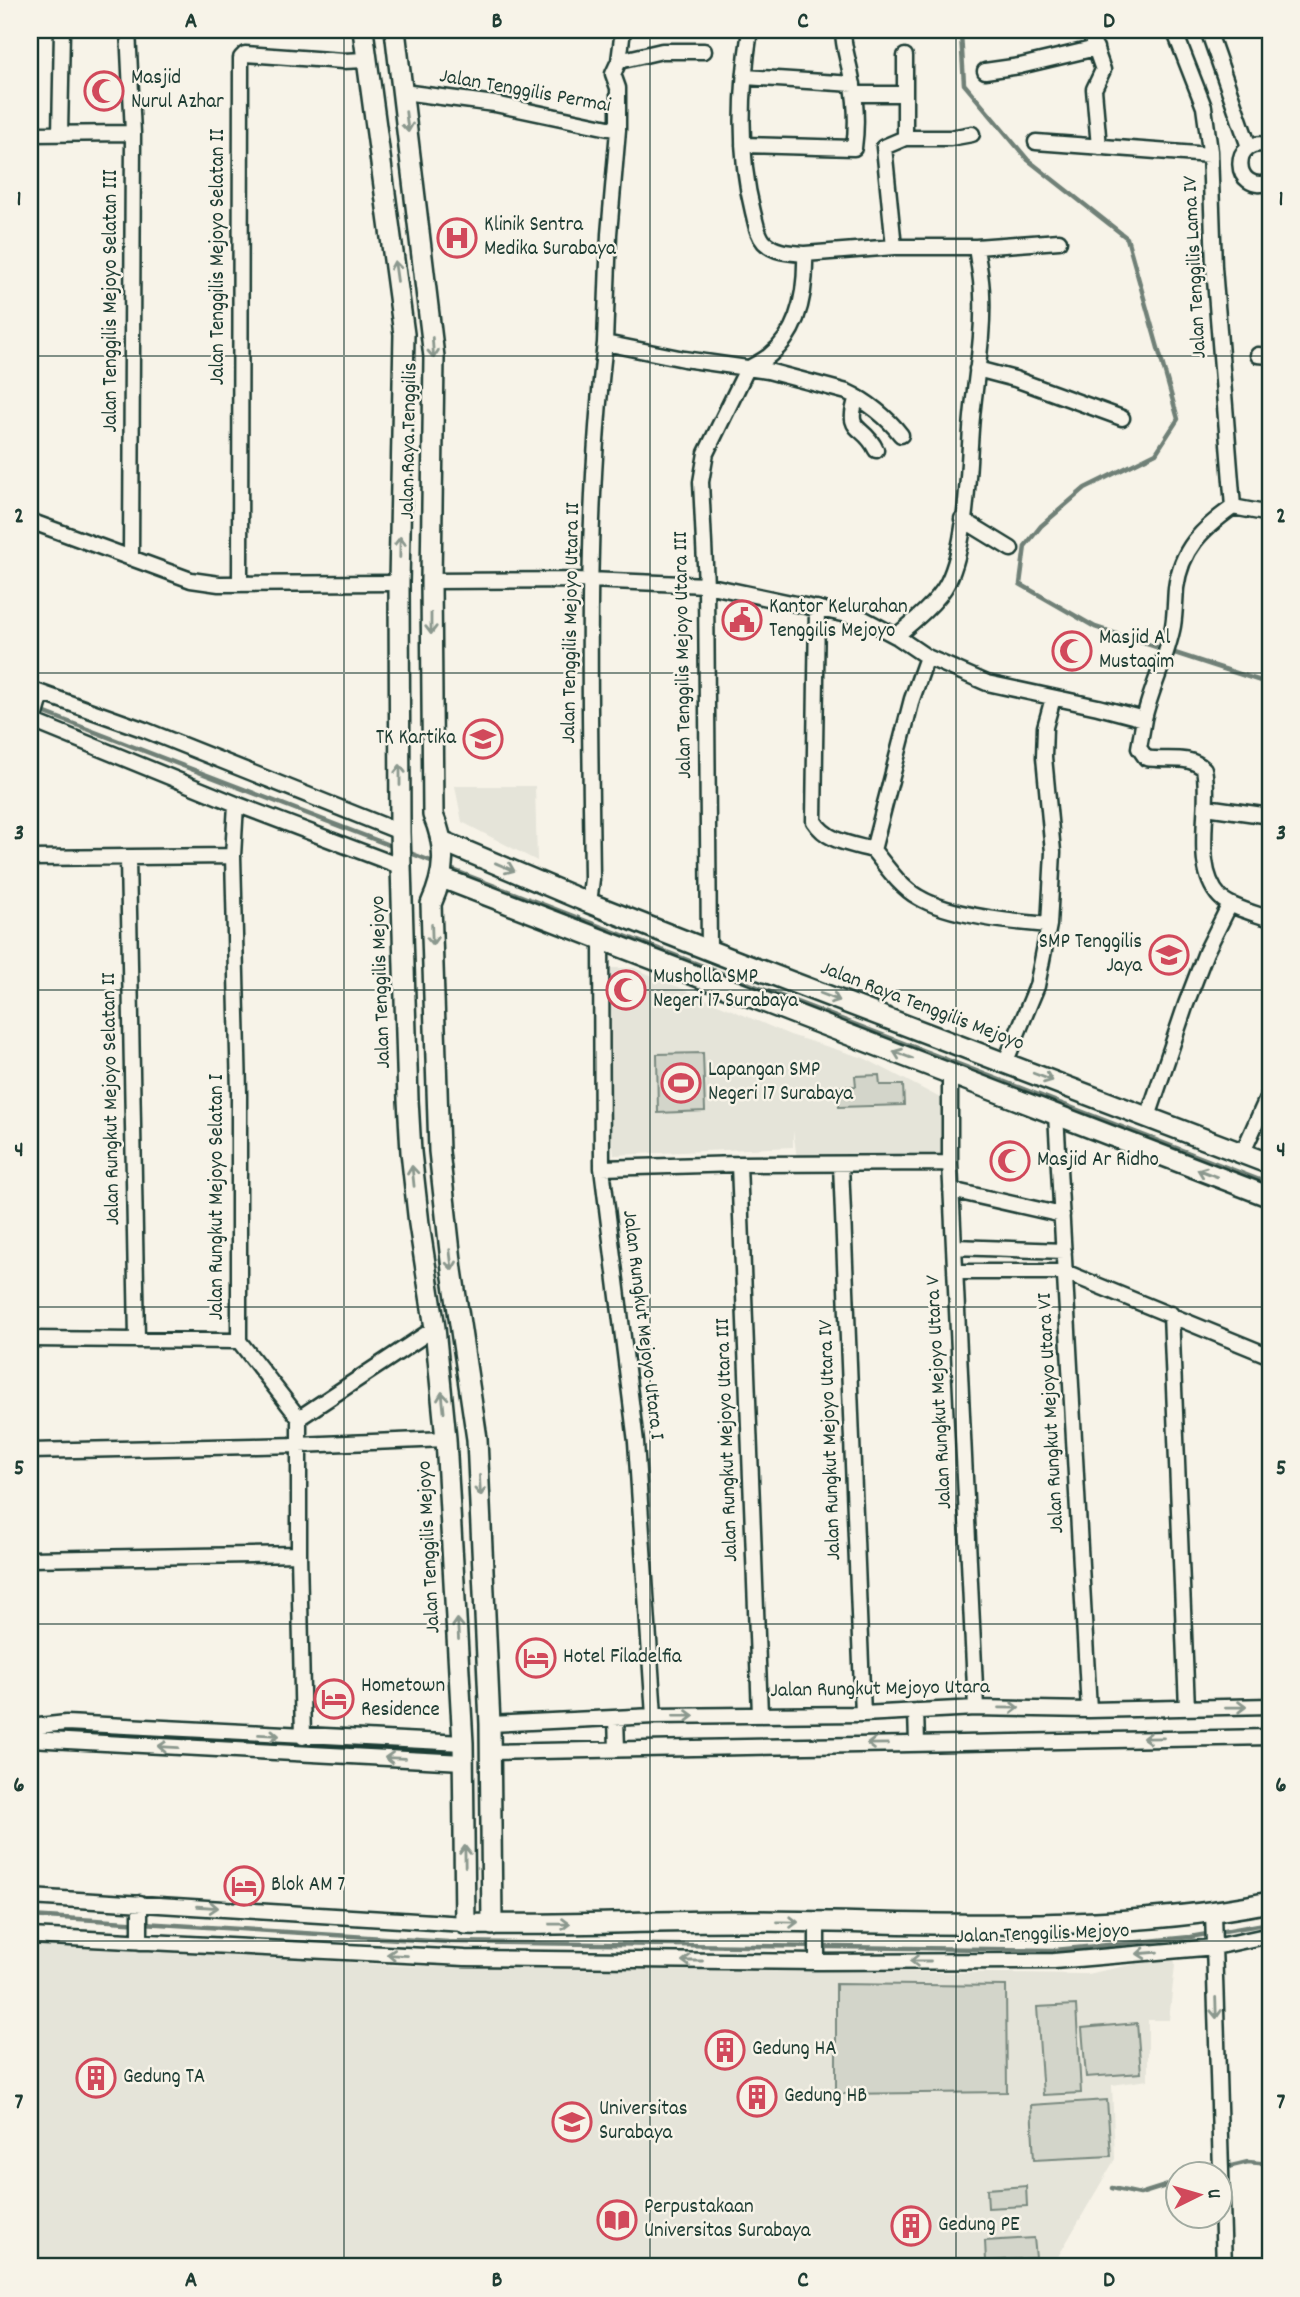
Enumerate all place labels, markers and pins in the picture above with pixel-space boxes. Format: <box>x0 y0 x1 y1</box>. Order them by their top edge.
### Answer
place label: Masjid Nurul Azhar <box>131 64 224 118</box>
mosque icon: Masjid Nurul Azhar <box>83 70 125 112</box>
place label: Klinik Sentra Medika Surabaya <box>484 211 617 265</box>
hospital icon: Klinik Sentra Medika Surabaya <box>436 217 478 259</box>
place label: Kantor Kelurahan Tenggilis Mejoyo <box>769 593 908 647</box>
public building icon: Kantor Kelurahan Tenggilis Mejoyo <box>721 599 763 641</box>
place label: Masjid Al Mustaqim <box>1099 624 1174 678</box>
mosque icon: Masjid Al Mustaqim <box>1051 630 1093 672</box>
school or university icon: TK Kartika <box>462 718 504 760</box>
place label: TK Kartika <box>376 724 457 754</box>
place label: SMP Tenggilis Jaya <box>1039 928 1143 982</box>
school or university icon: SMP Tenggilis Jaya <box>1148 934 1190 976</box>
place label: Musholla SMP Negeri 17 Surabaya <box>653 963 799 1017</box>
mosque icon: Musholla SMP Negeri 17 Surabaya <box>605 969 647 1011</box>
place label: Lapangan SMP Negeri 17 Surabaya <box>708 1056 854 1110</box>
sports icon: Lapangan SMP Negeri 17 Surabaya <box>660 1062 702 1104</box>
mosque icon: Masjid Ar Ridho <box>989 1140 1031 1182</box>
place label: Masjid Ar Ridho <box>1037 1146 1159 1176</box>
hotel icon: Hotel Filadelfia <box>515 1637 557 1679</box>
place label: Hotel Filadelfia <box>563 1643 683 1673</box>
place label: Hometown Residence <box>361 1672 445 1726</box>
hotel icon: Hometown Residence <box>313 1678 355 1720</box>
hotel icon: Blok AM 7 <box>223 1865 265 1907</box>
place label: Blok AM 7 <box>271 1871 345 1901</box>
building icon: Gedung HA <box>704 2029 746 2071</box>
place label: Gedung HA <box>752 2035 837 2065</box>
building icon: Gedung TA <box>75 2057 117 2099</box>
place label: Gedung TA <box>123 2063 205 2093</box>
building icon: Gedung HB <box>736 2076 778 2118</box>
place label: Gedung HB <box>784 2082 867 2112</box>
place label: Universitas Surabaya <box>599 2095 688 2149</box>
school or university icon: Universitas Surabaya <box>551 2101 593 2143</box>
place label: Perpustakaan Universitas Surabaya <box>644 2193 812 2247</box>
library icon: Perpustakaan Universitas Surabaya <box>596 2199 638 2241</box>
building icon: Gedung PE <box>890 2205 932 2247</box>
place label: Gedung PE <box>938 2211 1020 2241</box>

